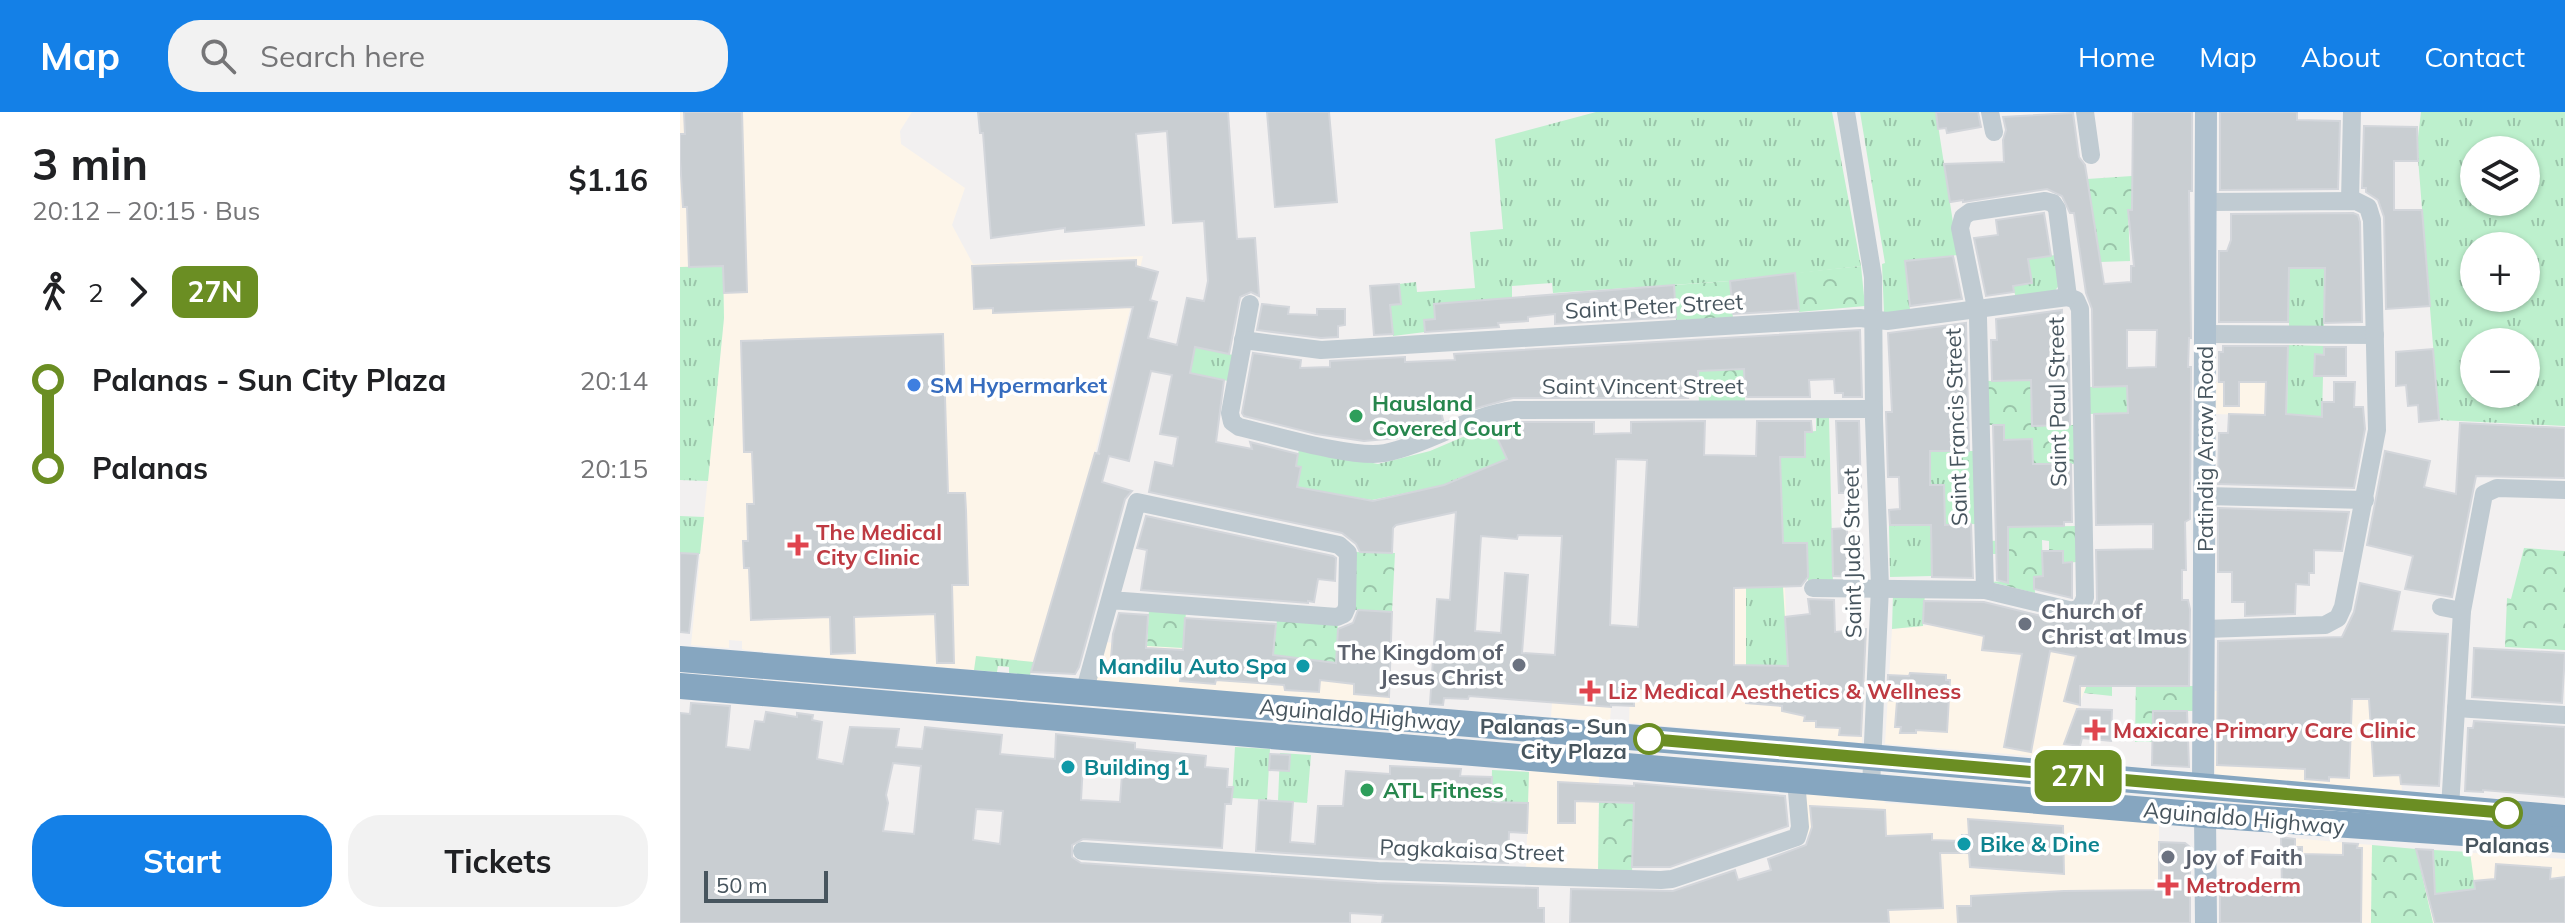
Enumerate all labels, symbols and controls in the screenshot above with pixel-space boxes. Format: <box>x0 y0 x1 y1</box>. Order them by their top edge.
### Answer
search box <box>168 20 728 92</box>
text: Map <box>40 32 120 80</box>
icon: search <box>196 34 240 78</box>
text: Search here <box>260 37 425 75</box>
text: Home <box>2078 39 2155 74</box>
text: Map <box>2199 39 2257 74</box>
text: About <box>2301 39 2380 74</box>
text: Contact <box>2424 39 2525 74</box>
text: 3 min <box>32 136 148 191</box>
map controls <box>2460 136 2540 408</box>
button: layers <box>2460 136 2540 216</box>
text: $1.16 <box>569 161 648 199</box>
text: 20:12 – 20:15 · Bus <box>32 194 261 227</box>
button: + <box>2460 232 2540 312</box>
icon: walk <box>32 270 76 314</box>
icon: forward <box>116 270 160 314</box>
text: 27N <box>188 274 242 309</box>
text: 2 <box>88 276 104 309</box>
street label: Saint Peter Street <box>1564 287 1744 325</box>
street label: Saint Paul Street <box>2042 316 2072 487</box>
street label: Saint Francis Street <box>1939 327 1973 527</box>
button: − <box>2460 328 2540 408</box>
street label: Patindig Araw Road <box>2191 346 2219 552</box>
text: Palanas - Sun City Plaza <box>92 361 446 399</box>
text: 20:14 <box>580 364 648 397</box>
place label: SM Hypermarket <box>930 371 1107 399</box>
street label: Saint Vincent Street <box>1542 372 1744 400</box>
marker: SM Hypermarket <box>905 376 923 394</box>
place label: Hausland Covered Court <box>1372 389 1521 442</box>
marker: Hausland Covered Court <box>1347 407 1365 425</box>
text: Palanas <box>92 449 208 487</box>
text: 20:15 <box>580 452 648 485</box>
street label: Saint Jude Street <box>1837 467 1867 638</box>
place label: The Medical City Clinic <box>816 518 942 571</box>
marker: The Medical City Clinic <box>787 534 809 556</box>
place label: Church of Christ at Imus <box>2041 597 2187 650</box>
marker: Church of Christ at Imus <box>2016 615 2034 633</box>
place label: The Kingdom of Jesus Christ <box>1337 638 1504 691</box>
place label: Mandilu Auto Spa <box>1098 652 1287 680</box>
marker: The Kingdom of Jesus Christ <box>1510 656 1528 674</box>
marker: Mandilu Auto Spa <box>1294 657 1312 675</box>
place label: Liz Medical Aesthetics & Wellness <box>1608 677 1961 705</box>
marker: Liz Medical Aesthetics & Wellness <box>1579 680 1601 702</box>
street label: Aguinaldo Highway <box>1258 692 1462 738</box>
place label: Palanas - Sun City Plaza <box>1480 712 1627 765</box>
place label: Maxicare Primary Care Clinic <box>2113 716 2416 744</box>
marker: Maxicare Primary Care Clinic <box>2084 719 2106 741</box>
marker: Palanas - Sun City Plaza <box>1634 724 1664 754</box>
line badge: 27N <box>2032 750 2124 802</box>
place label: Building 1 <box>1084 753 1189 781</box>
marker: Building 1 <box>1059 758 1077 776</box>
text: 27N <box>2051 758 2105 793</box>
place label: ATL Fitness <box>1383 776 1504 804</box>
marker: ATL Fitness <box>1358 781 1376 799</box>
street label: Aguinaldo Highway <box>2142 795 2346 841</box>
marker: Palanas <box>2492 798 2522 828</box>
button: Start <box>32 815 332 907</box>
button: Tickets <box>348 815 648 907</box>
place label: Bike & Dine <box>1980 830 2100 858</box>
place label: Palanas <box>2464 831 2550 859</box>
street label: Pagkakaisa Street <box>1379 833 1565 867</box>
marker: Bike & Dine <box>1955 835 1973 853</box>
place label: Joy of Faith <box>2184 843 2303 871</box>
marker: Joy of Faith <box>2159 848 2177 866</box>
scale bar <box>704 867 828 903</box>
text: 50 m <box>716 871 767 899</box>
place label: Metroderm <box>2186 871 2301 899</box>
marker: Metroderm <box>2157 874 2179 896</box>

